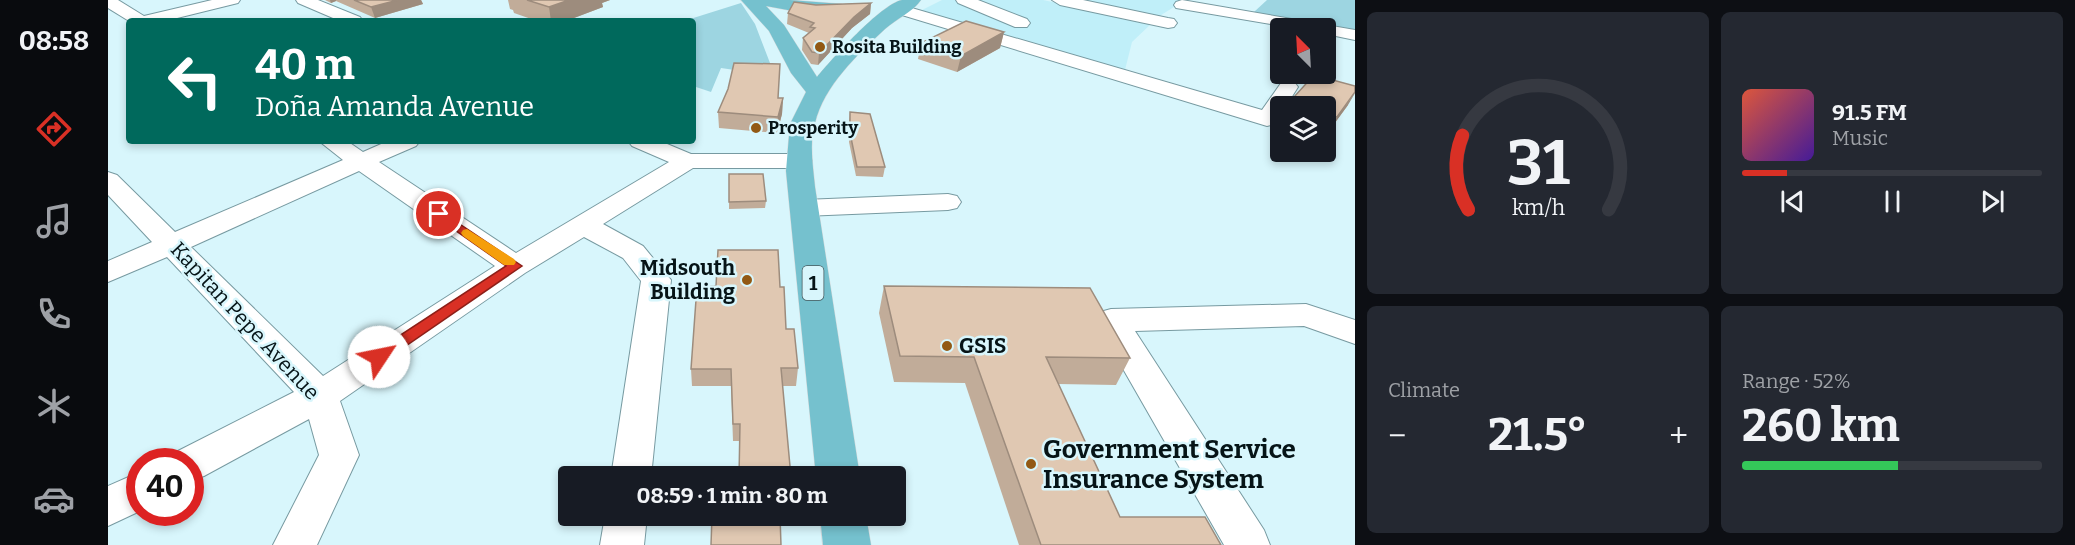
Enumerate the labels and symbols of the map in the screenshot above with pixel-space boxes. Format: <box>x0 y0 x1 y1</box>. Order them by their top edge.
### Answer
north arrow <box>1270 18 1336 84</box>
place label: Rosita Building <box>832 36 962 58</box>
marker: Rosita Building <box>813 40 827 54</box>
place label: Prosperity <box>768 117 859 139</box>
marker: Prosperity <box>749 121 763 135</box>
pin <box>413 188 464 239</box>
street label: Kapitan Pepe Avenue <box>165 237 325 405</box>
place label: Midsouth Building <box>640 255 736 305</box>
road number: 1 <box>802 266 824 300</box>
marker: Midsouth Building <box>740 273 754 287</box>
position arrow <box>347 325 411 389</box>
place label: GSIS <box>959 333 1006 359</box>
marker: GSIS <box>940 339 954 353</box>
place label: Government Service Insurance System <box>1043 434 1296 495</box>
speed limit sign: 40 <box>126 448 204 526</box>
marker: Government Service Insurance System <box>1024 457 1038 471</box>

